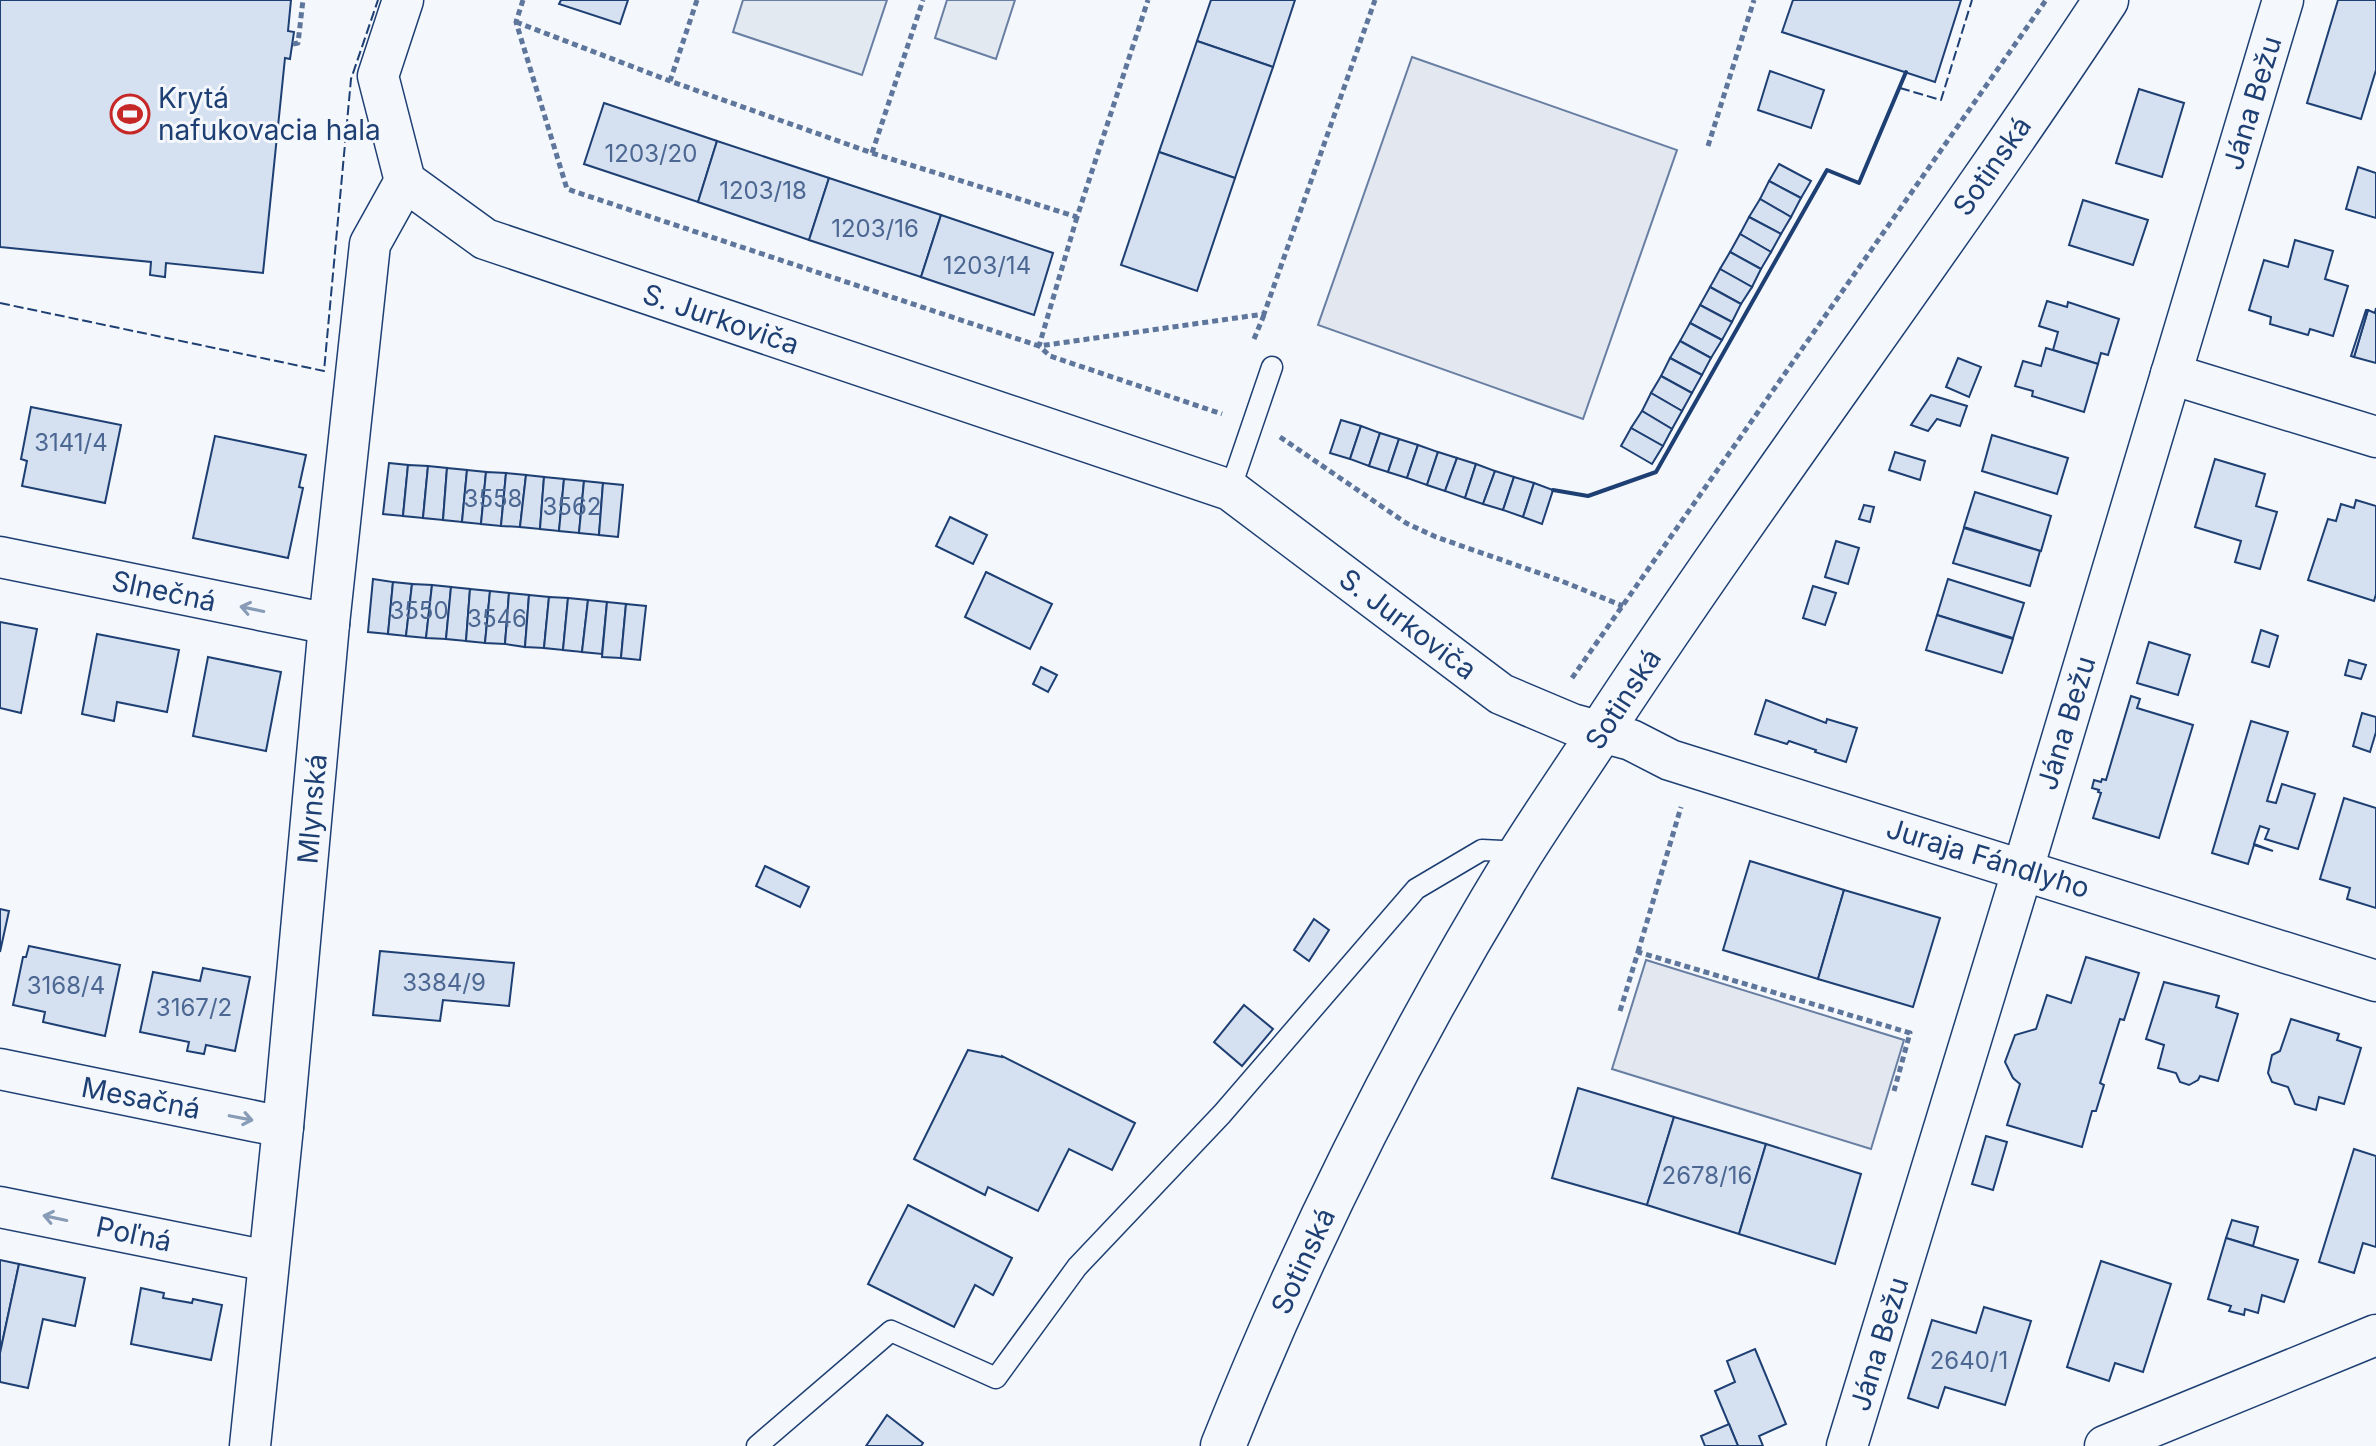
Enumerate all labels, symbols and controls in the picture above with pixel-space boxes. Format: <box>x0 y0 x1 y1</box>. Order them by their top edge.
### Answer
street label: Jána Bežu <box>2216 32 2288 174</box>
place label: Krytá nafukovacia hala <box>158 81 381 147</box>
sports icon: Krytá nafukovacia hala <box>109 93 151 135</box>
street label: Sotinská <box>1946 110 2038 222</box>
house number: 1203/20 <box>605 139 697 168</box>
house number: 1203/18 <box>719 176 807 205</box>
house number: 1203/16 <box>831 214 919 243</box>
house number: 1203/14 <box>943 251 1031 280</box>
street label: S. Jurkoviča <box>638 276 804 362</box>
house number: 3141/4 <box>34 428 108 457</box>
house number: 3558 <box>464 484 522 513</box>
house number: 3562 <box>543 492 601 521</box>
street label: S. Jurkoviča <box>1333 561 1483 687</box>
street label: Slnečná <box>109 563 219 619</box>
house number: 3550 <box>389 596 449 625</box>
one-way arrow <box>240 600 265 615</box>
house number: 3546 <box>467 604 527 633</box>
street label: Sotinská <box>1578 642 1668 756</box>
street label: Jána Bežu <box>2030 652 2102 794</box>
street label: Mlynská <box>290 753 334 865</box>
street label: Juraja Fándlyho <box>1882 811 2094 905</box>
house number: 3384/9 <box>402 968 486 997</box>
house number: 3168/4 <box>27 971 105 1000</box>
house number: 3167/2 <box>156 993 232 1022</box>
street label: Mesačná <box>79 1070 203 1126</box>
one-way arrow <box>228 1111 253 1126</box>
house number: 2678/16 <box>1662 1161 1752 1190</box>
street label: Sotinská <box>1264 1203 1342 1319</box>
street label: Poľná <box>93 1209 175 1259</box>
one-way arrow <box>42 1210 68 1225</box>
street label: Jána Bežu <box>1843 1273 1915 1415</box>
house number: 2640/1 <box>1930 1346 2008 1375</box>

